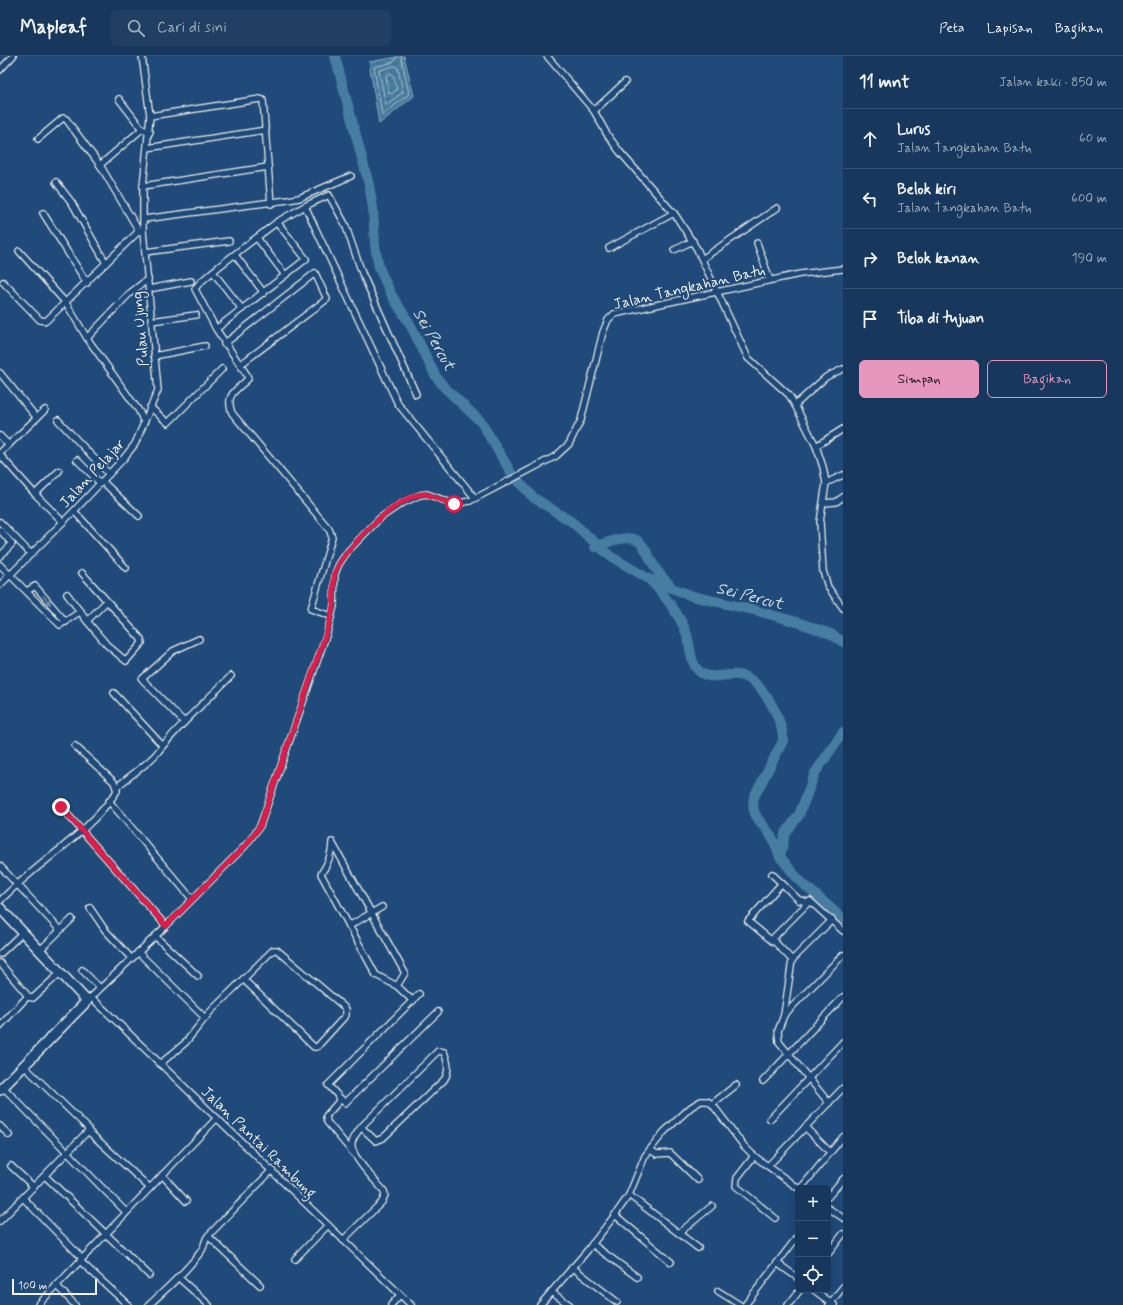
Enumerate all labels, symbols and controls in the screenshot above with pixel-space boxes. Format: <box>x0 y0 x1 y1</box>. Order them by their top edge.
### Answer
search box <box>111 10 391 46</box>
text: Mapleaf <box>20 15 87 40</box>
icon: search <box>125 17 147 39</box>
text: Cari di sini <box>157 18 227 38</box>
text: Peta <box>939 19 965 37</box>
text: Lapisan <box>987 19 1033 37</box>
text: Bagikan <box>1055 19 1103 37</box>
text: 11 mnt <box>859 71 909 93</box>
text: Jalan kaki · 850 m <box>999 74 1107 91</box>
text: Lurus <box>897 120 930 140</box>
icon: ahead <box>859 128 881 150</box>
text: 60 m <box>1079 130 1107 147</box>
text: Jalan Tangkahan Batu <box>897 140 1031 157</box>
text: Belok kiri <box>897 180 956 200</box>
icon: left <box>859 188 881 210</box>
text: 600 m <box>1071 190 1107 207</box>
text: Jalan Tangkahan Batu <box>897 200 1031 217</box>
icon: right <box>859 248 881 270</box>
text: Belok kanan <box>897 249 980 269</box>
text: 190 m <box>1072 250 1107 267</box>
street label: Jalan Tangkahan Batu <box>611 261 768 316</box>
street label: Pulau Ujung <box>128 291 155 367</box>
water label: Sei Percut <box>408 305 461 376</box>
icon: arrive <box>859 308 881 330</box>
text: Tiba di tujuan <box>897 309 984 329</box>
button: Simpan <box>859 360 979 398</box>
button: Bagikan <box>987 360 1107 398</box>
street label: Jalan Pelajar <box>55 435 130 513</box>
route start <box>445 495 463 513</box>
water label: Sei Percut <box>714 578 787 615</box>
one-way arrow <box>43 595 52 606</box>
route end <box>52 798 70 816</box>
street label: Jalan Pantai Rambung <box>196 1082 320 1204</box>
map controls <box>795 1185 831 1293</box>
button: + <box>795 1185 831 1221</box>
button: − <box>795 1221 831 1257</box>
button: locate <box>795 1257 831 1293</box>
scale bar <box>12 1277 97 1296</box>
text: 100 m <box>18 1279 48 1293</box>

